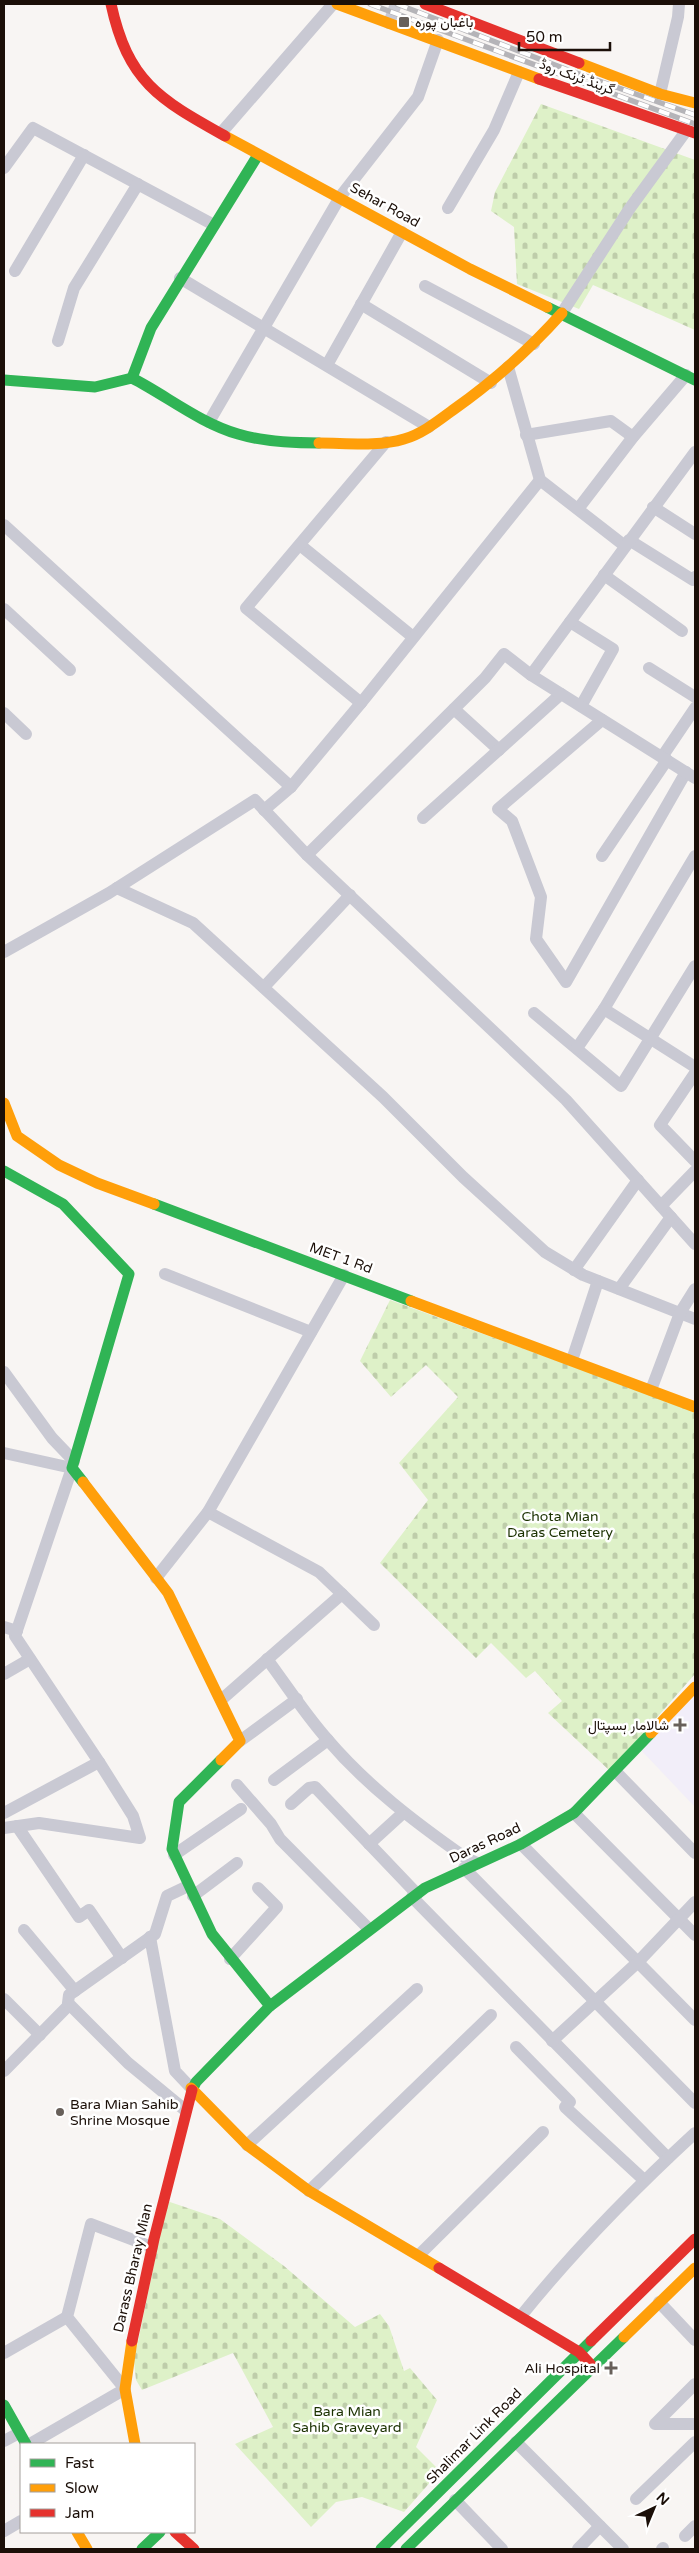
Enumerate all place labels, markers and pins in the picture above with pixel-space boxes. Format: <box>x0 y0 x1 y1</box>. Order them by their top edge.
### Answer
place label: باغبان پورہ <box>415 14 473 32</box>
marker: باغبان پورہ <box>397 15 411 29</box>
place label: شالامار ہسپتال <box>588 1717 669 1735</box>
marker: شالامار ہسپتال <box>673 1718 687 1732</box>
place label: Bara Mian Sahib Shrine Mosque <box>70 2096 179 2129</box>
marker: Bara Mian Sahib Shrine Mosque <box>54 2106 66 2118</box>
place label: Ali Hospital <box>524 2360 600 2377</box>
marker: Ali Hospital <box>604 2361 618 2375</box>

